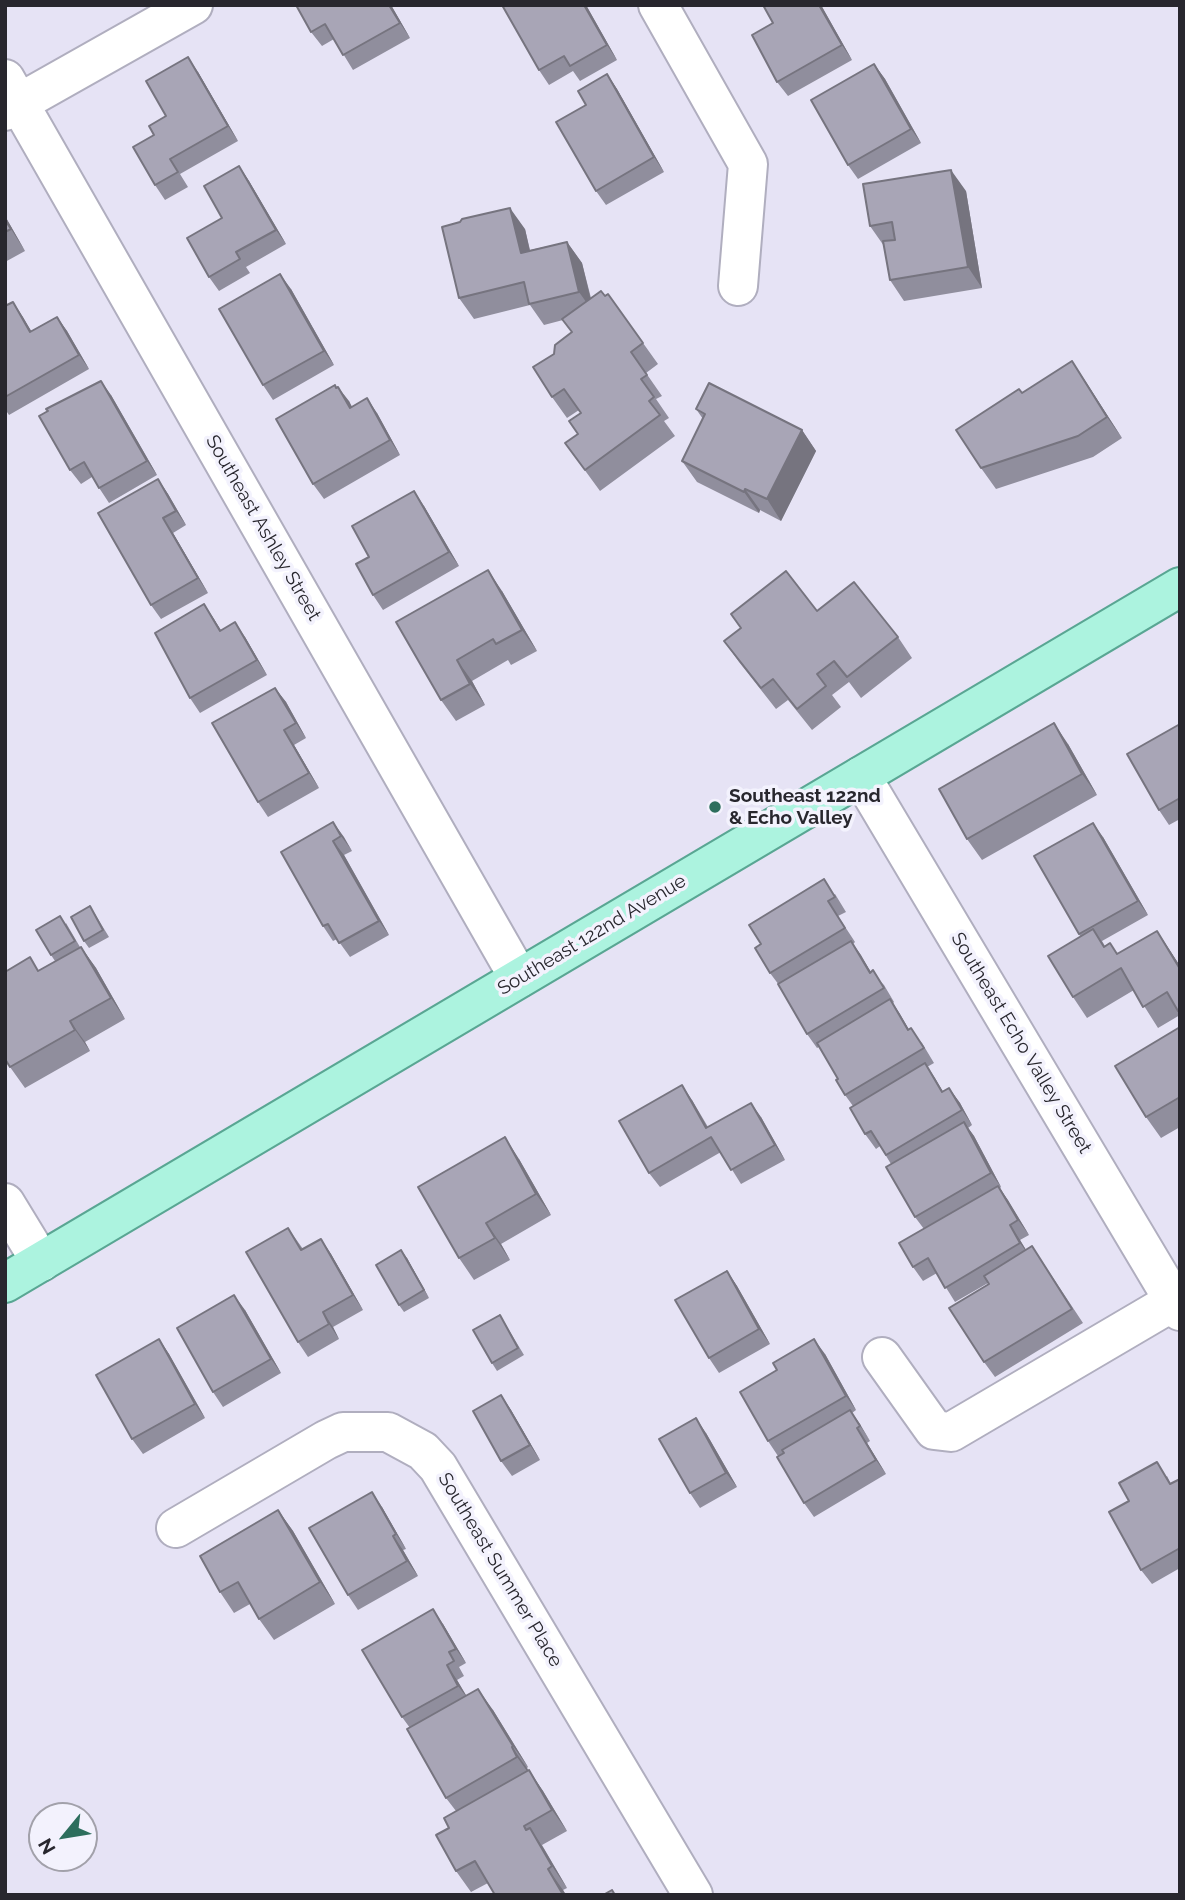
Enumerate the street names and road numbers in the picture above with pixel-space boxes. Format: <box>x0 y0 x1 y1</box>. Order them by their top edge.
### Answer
street label: Southeast Ashley Street <box>201 431 325 625</box>
street label: Southeast 122nd Avenue <box>494 870 690 1000</box>
street label: Southeast Echo Valley Street <box>946 928 1096 1158</box>
street label: Southeast Summer Place <box>433 1469 567 1671</box>

